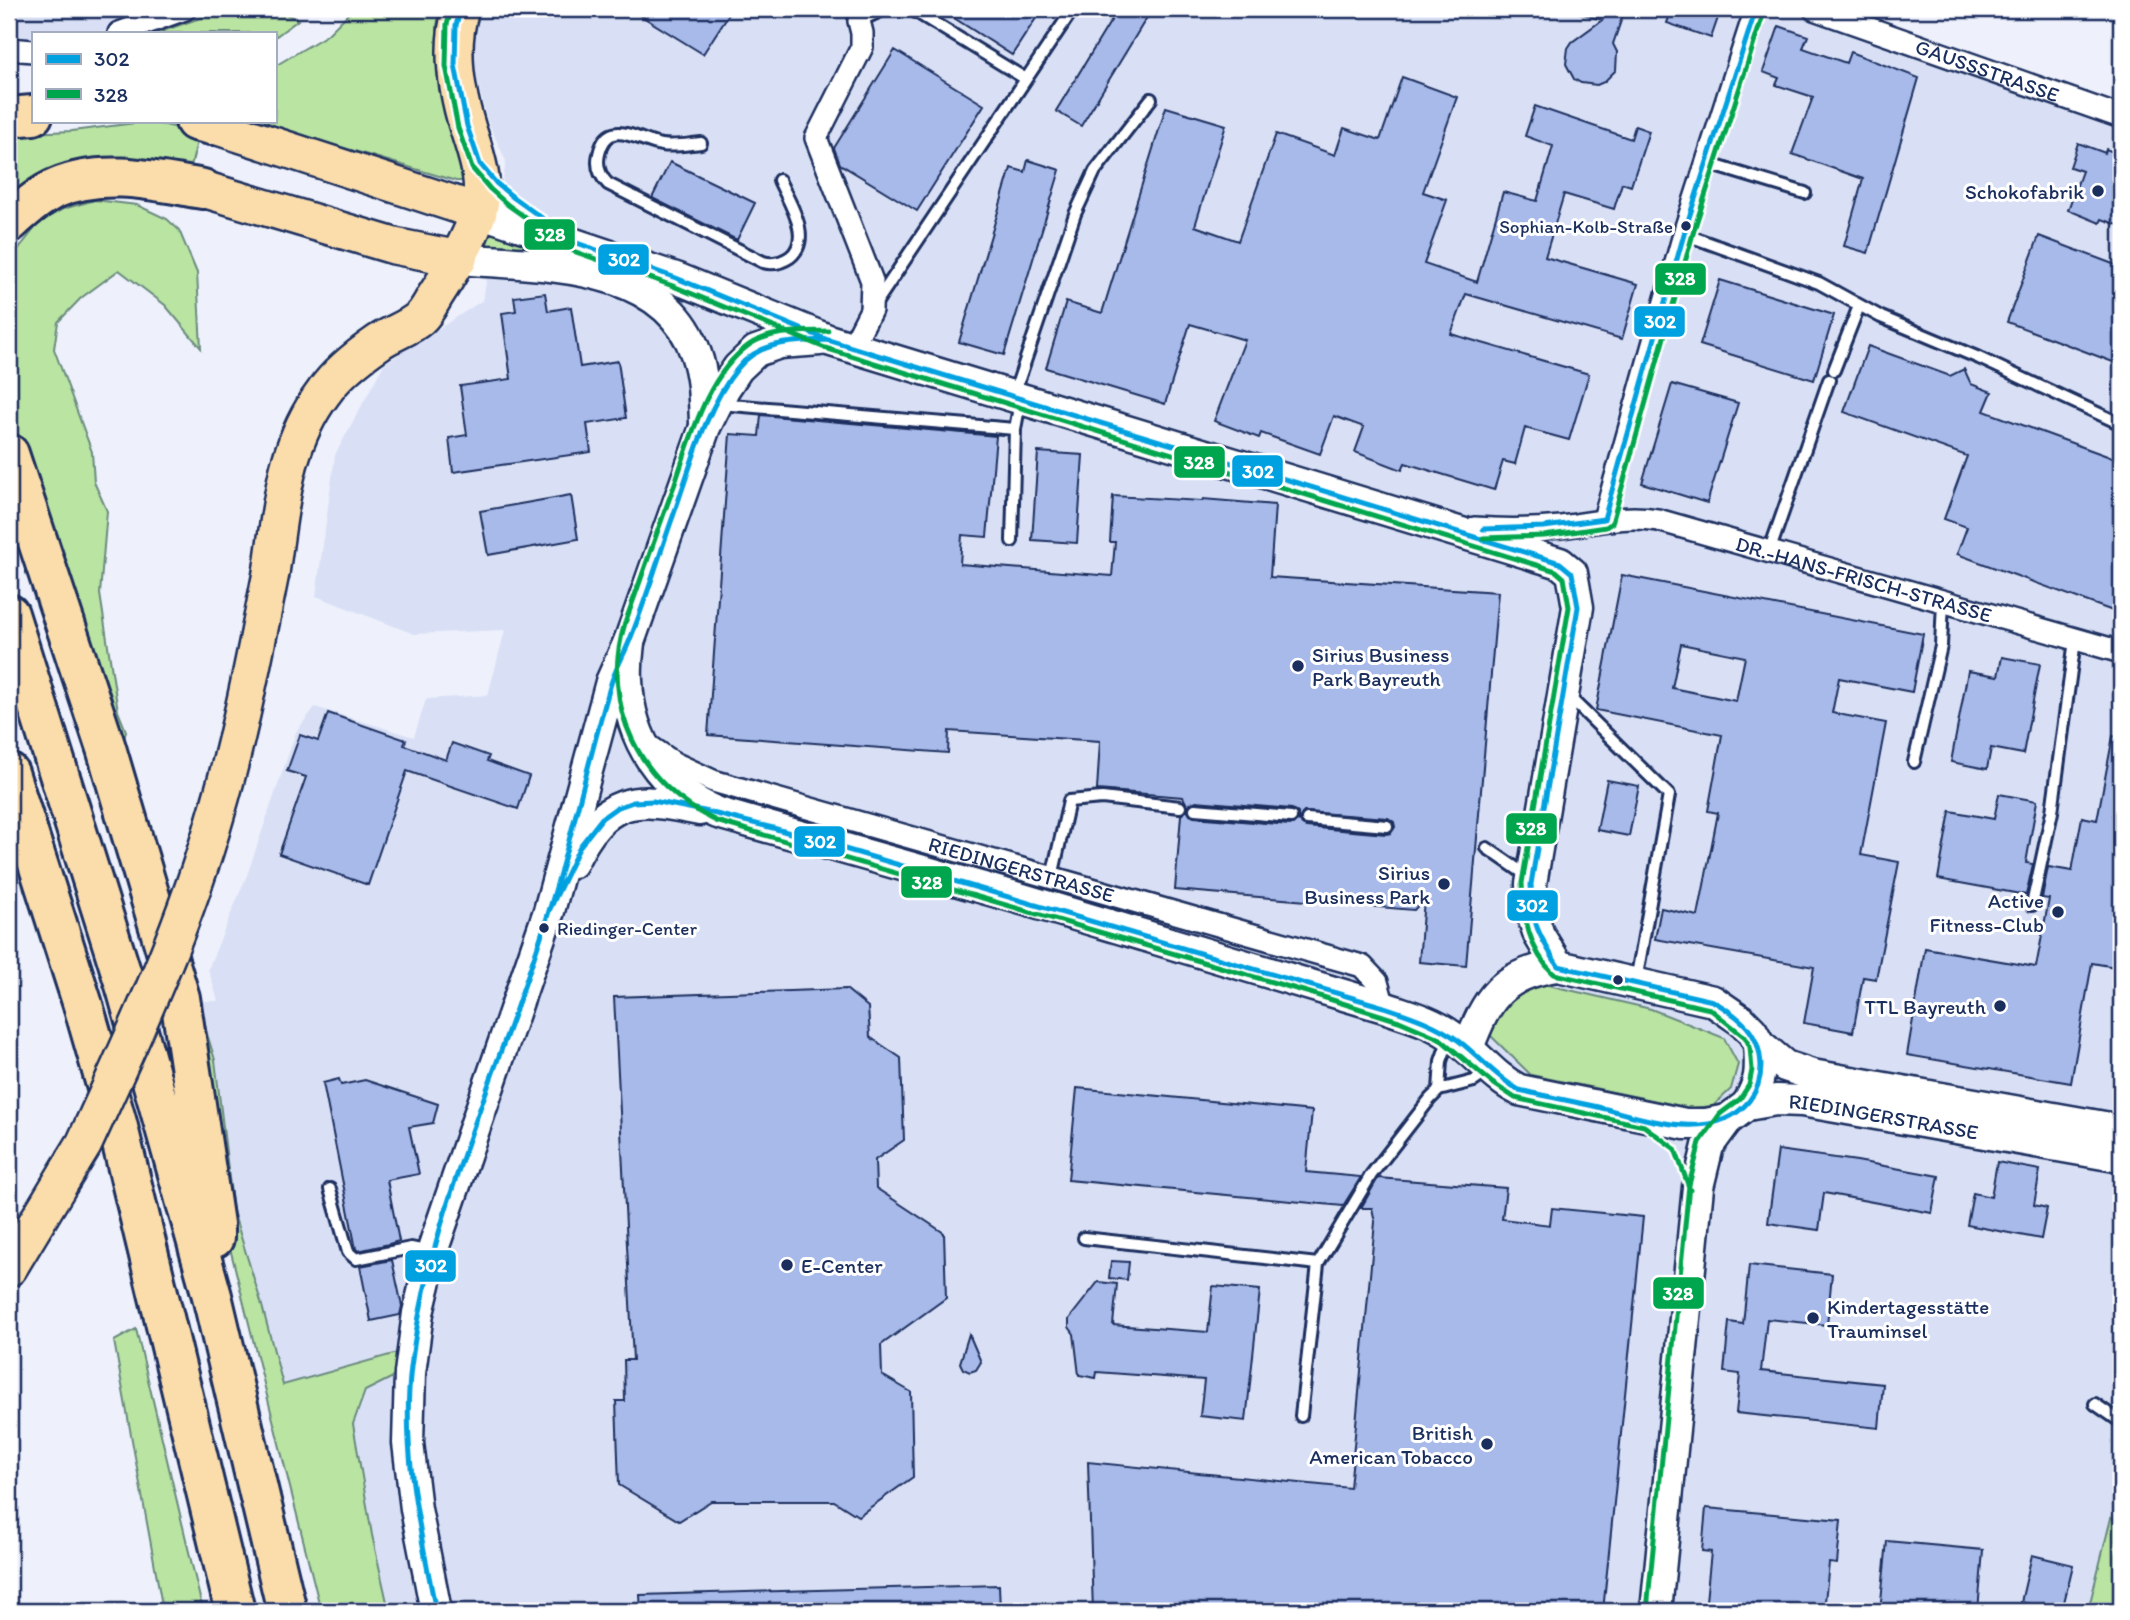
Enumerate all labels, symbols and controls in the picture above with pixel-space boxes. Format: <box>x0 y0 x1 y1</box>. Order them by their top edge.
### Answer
legend <box>32 32 276 122</box>
street label: GAUSSSTRASSE <box>1912 33 2063 107</box>
text: 302 <box>94 46 129 71</box>
text: 328 <box>94 82 128 107</box>
place label: Schokofabrik <box>1965 179 2084 204</box>
marker: Schokofabrik <box>2090 183 2106 199</box>
place label: Sophian-Kolb-Straße <box>1499 215 1673 238</box>
line badge: 328 <box>523 218 576 251</box>
marker: Sophian-Kolb-Straße <box>1679 219 1693 233</box>
text: 328 <box>535 223 566 246</box>
line badge: 302 <box>597 243 650 276</box>
text: 302 <box>608 248 640 271</box>
line badge: 328 <box>1654 262 1707 296</box>
text: 328 <box>1665 267 1696 290</box>
line badge: 302 <box>1633 305 1686 338</box>
text: 302 <box>1644 310 1676 333</box>
line badge: 328 <box>1173 445 1226 479</box>
text: 328 <box>1184 451 1215 474</box>
line badge: 302 <box>1231 454 1284 488</box>
text: 302 <box>1242 460 1274 483</box>
street label: DR.-HANS-FRISCH-STRASSE <box>1733 530 1995 627</box>
place label: Sirius Business Park Bayreuth <box>1312 642 1449 691</box>
marker: Sirius Business Park Bayreuth <box>1290 658 1306 674</box>
line badge: 328 <box>1505 812 1558 845</box>
text: 328 <box>1516 817 1547 840</box>
line badge: 302 <box>793 825 846 858</box>
text: 302 <box>804 830 836 853</box>
street label: RIEDINGERSTRASSE <box>926 831 1117 907</box>
place label: Sirius Business Park <box>1304 860 1430 909</box>
line badge: 328 <box>900 865 953 899</box>
text: 328 <box>912 871 943 894</box>
marker: Sirius Business Park <box>1436 876 1452 892</box>
place label: Active Fitness-Club <box>1929 888 2044 937</box>
line badge: 302 <box>1506 889 1559 922</box>
text: 302 <box>1516 894 1548 917</box>
marker: Active Fitness-Club <box>2050 904 2066 920</box>
place label: Riedinger-Center <box>557 917 697 940</box>
marker: Riedinger-Center <box>537 921 551 935</box>
unlabelled marker <box>1611 973 1625 987</box>
place label: TTL Bayreuth <box>1864 994 1987 1019</box>
marker: TTL Bayreuth <box>1992 998 2008 1014</box>
street label: RIEDINGERSTRASSE <box>1788 1088 1980 1144</box>
line badge: 302 <box>404 1249 457 1283</box>
place label: E-Center <box>801 1253 883 1278</box>
text: 302 <box>415 1254 447 1277</box>
marker: E-Center <box>779 1257 795 1273</box>
line badge: 328 <box>1652 1276 1705 1310</box>
text: 328 <box>1663 1282 1694 1305</box>
place label: Kindertagesstätte Trauminsel <box>1827 1294 1989 1343</box>
marker: Kindertagesstätte Trauminsel <box>1805 1310 1821 1326</box>
place label: British American Tobacco <box>1309 1420 1474 1469</box>
marker: British American Tobacco <box>1479 1436 1495 1452</box>

